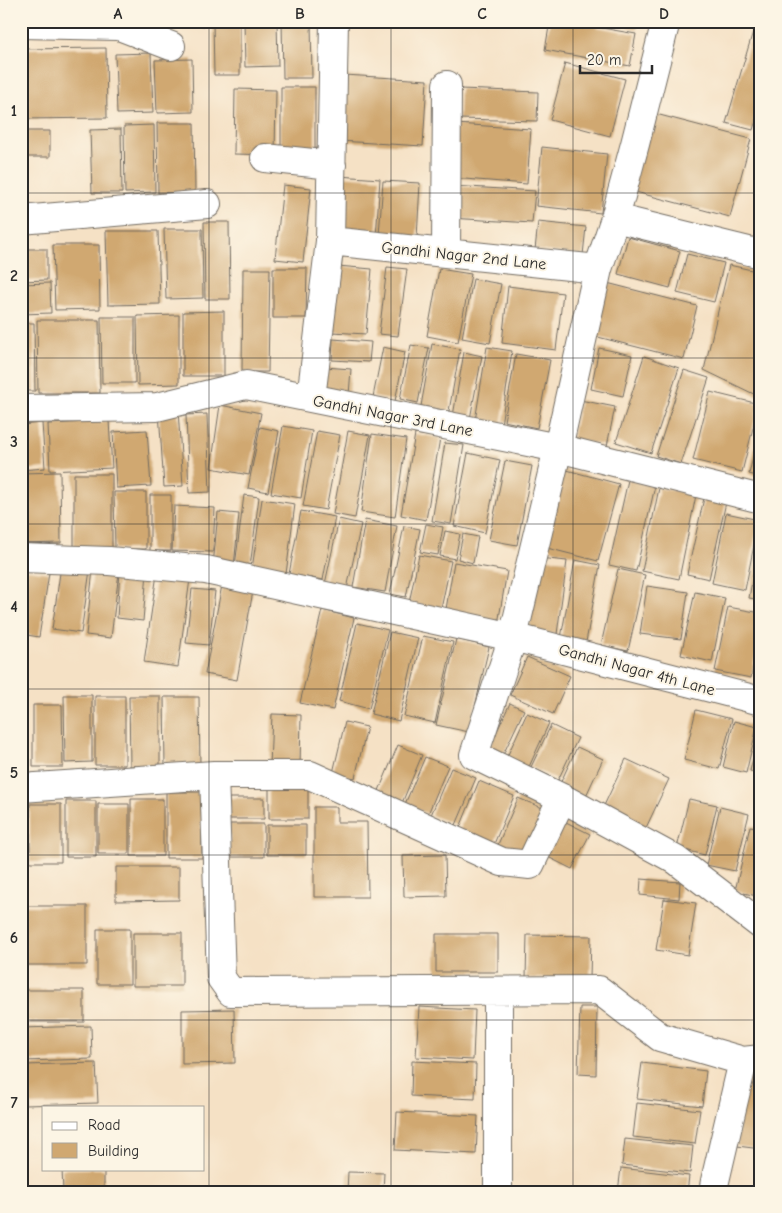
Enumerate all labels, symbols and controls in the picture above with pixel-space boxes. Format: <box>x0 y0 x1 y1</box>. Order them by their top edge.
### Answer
text: A <box>114 5 123 23</box>
text: B <box>295 5 305 23</box>
text: C <box>477 5 487 23</box>
text: D <box>659 5 669 23</box>
scale bar <box>580 42 652 74</box>
text: 20 m <box>587 51 621 69</box>
text: 1 <box>11 102 17 120</box>
street label: Gandhi Nagar 2nd Lane <box>381 238 547 274</box>
text: 2 <box>10 267 18 285</box>
street label: Gandhi Nagar 3rd Lane <box>311 392 474 440</box>
text: 3 <box>10 433 18 451</box>
text: 4 <box>10 598 18 616</box>
street label: Gandhi Nagar 4th Lane <box>557 640 717 699</box>
text: 5 <box>10 764 18 782</box>
text: 6 <box>10 929 18 947</box>
text: 7 <box>10 1094 18 1112</box>
legend <box>42 1106 205 1170</box>
text: Road <box>88 1116 120 1134</box>
text: Building <box>88 1142 139 1160</box>

